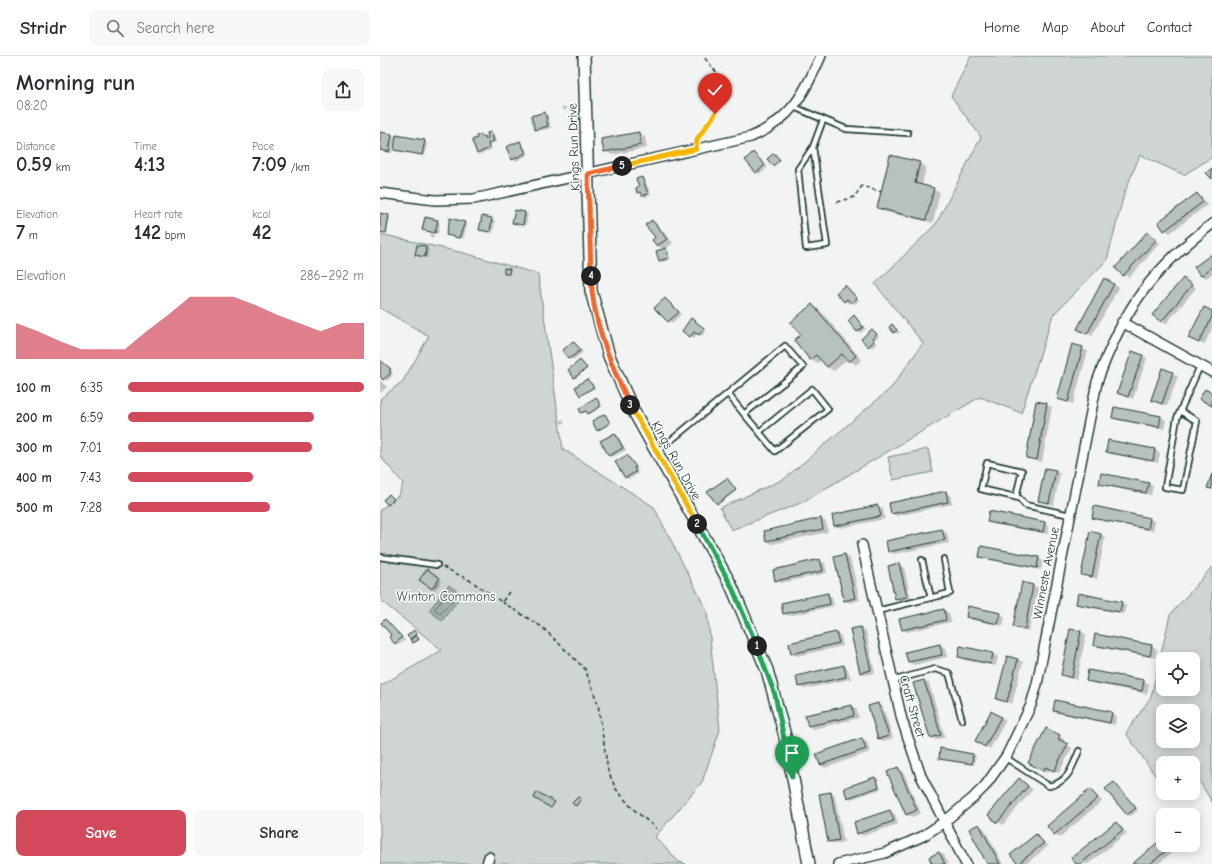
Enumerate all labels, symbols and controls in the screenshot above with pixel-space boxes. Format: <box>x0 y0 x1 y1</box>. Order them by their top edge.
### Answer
search box <box>90 10 370 46</box>
text: Stridr <box>20 17 66 39</box>
icon: search <box>104 17 126 39</box>
text: Search here <box>136 19 215 37</box>
text: Home <box>984 19 1020 36</box>
text: Map <box>1042 19 1068 36</box>
text: About <box>1090 19 1125 36</box>
text: Contact <box>1147 19 1192 36</box>
button: share <box>322 69 364 111</box>
text: Morning run <box>16 70 135 96</box>
pin <box>698 73 732 114</box>
icon: check <box>704 79 726 101</box>
text: 08:20 <box>16 98 48 113</box>
street label: Kings Run Drive <box>564 102 583 191</box>
text: Distance <box>16 140 55 153</box>
text: Time <box>134 140 157 153</box>
text: Pace <box>252 140 274 153</box>
text: 0.59 <box>16 153 52 176</box>
text: 4:13 <box>134 153 165 176</box>
text: 7:09 <box>252 153 287 176</box>
pin: 5 <box>612 156 632 176</box>
text: 5 <box>619 159 625 172</box>
text: km <box>52 161 70 174</box>
text: /km <box>287 161 310 174</box>
text: Elevation <box>16 208 58 221</box>
text: Heart rate <box>134 208 183 221</box>
text: kcal <box>252 208 270 221</box>
text: 7 <box>16 221 25 244</box>
text: 142 <box>134 221 161 244</box>
text: 42 <box>252 221 271 244</box>
text: m <box>25 229 38 242</box>
text: bpm <box>161 229 186 242</box>
pin: 4 <box>581 266 601 286</box>
text: Elevation <box>16 268 66 283</box>
text: 286–292 m <box>300 268 364 283</box>
text: 4 <box>588 269 594 282</box>
text: 100 m <box>16 380 51 395</box>
text: 6:35 <box>80 380 103 395</box>
pin: 3 <box>620 395 640 415</box>
text: 3 <box>627 398 633 411</box>
text: 200 m <box>16 410 52 425</box>
text: 6:59 <box>80 410 103 425</box>
street label: Kings Run Drive <box>649 418 705 503</box>
text: 300 m <box>16 440 52 455</box>
text: 7:01 <box>80 440 102 455</box>
text: 400 m <box>16 470 52 485</box>
text: 7:43 <box>80 470 101 485</box>
text: 500 m <box>16 500 53 515</box>
text: 7:28 <box>80 500 102 515</box>
pin: 2 <box>687 514 707 534</box>
text: 2 <box>694 517 700 530</box>
street label: Winneste Avenue <box>1029 525 1062 621</box>
park label: Winton Commons <box>397 589 496 604</box>
pin: 1 <box>747 636 767 656</box>
text: 1 <box>755 639 759 652</box>
map controls <box>1156 652 1200 852</box>
button: locate <box>1156 652 1200 696</box>
street label: Craft Street <box>897 673 929 740</box>
button: layers <box>1156 704 1200 748</box>
pin <box>775 736 809 777</box>
icon: arrive <box>781 742 803 764</box>
button: + <box>1156 756 1200 800</box>
button: − <box>1156 808 1200 852</box>
button: Save <box>16 810 186 856</box>
button: Share <box>194 810 364 856</box>

